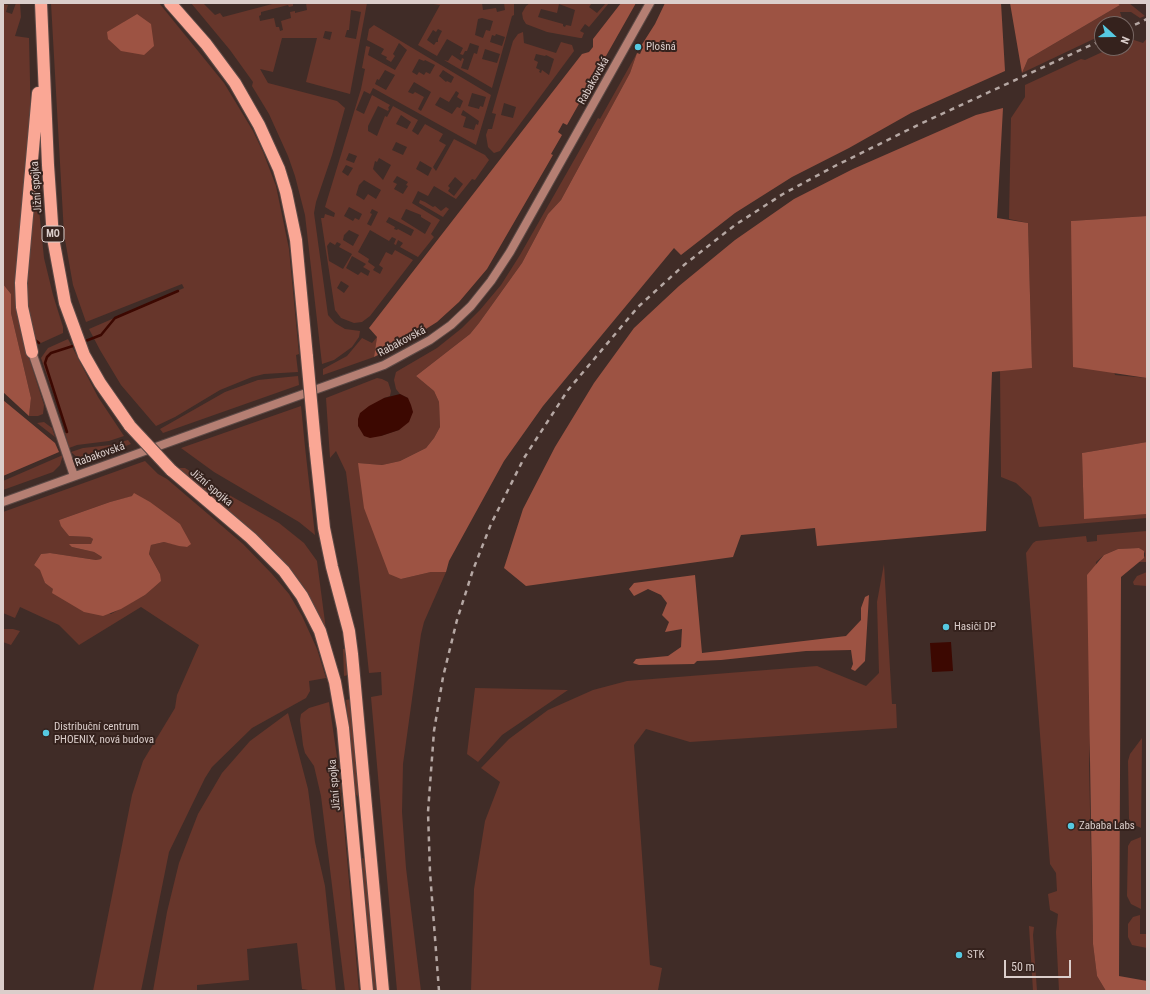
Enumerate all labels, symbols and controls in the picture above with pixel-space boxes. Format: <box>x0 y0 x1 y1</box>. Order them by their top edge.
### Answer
north arrow <box>1094 16 1134 56</box>
text: N <box>1117 35 1132 46</box>
place label: Plošná <box>646 40 676 54</box>
marker: Plošná <box>633 42 643 52</box>
street label: Rabakovská <box>576 55 612 107</box>
street label: Jižní spojka <box>29 161 45 213</box>
road number: MO <box>42 226 64 242</box>
street label: Rabakovská <box>376 324 428 360</box>
street label: Rabakovská <box>73 440 127 470</box>
street label: Jižní spojka <box>187 466 235 510</box>
place label: Hasiči DP <box>954 620 996 634</box>
marker: Hasiči DP <box>941 622 951 632</box>
place label: Distribuční centrum PHOENIX, nová budova <box>54 720 154 746</box>
marker: Distribuční centrum PHOENIX, nová budova <box>41 728 51 738</box>
street label: Jižní spojka <box>326 759 344 811</box>
place label: Zababa Labs <box>1079 819 1135 833</box>
marker: Zababa Labs <box>1066 821 1076 831</box>
place label: STK <box>967 948 984 962</box>
marker: STK <box>954 950 964 960</box>
scale bar <box>1006 952 1073 978</box>
text: 50 m <box>1011 960 1035 974</box>

